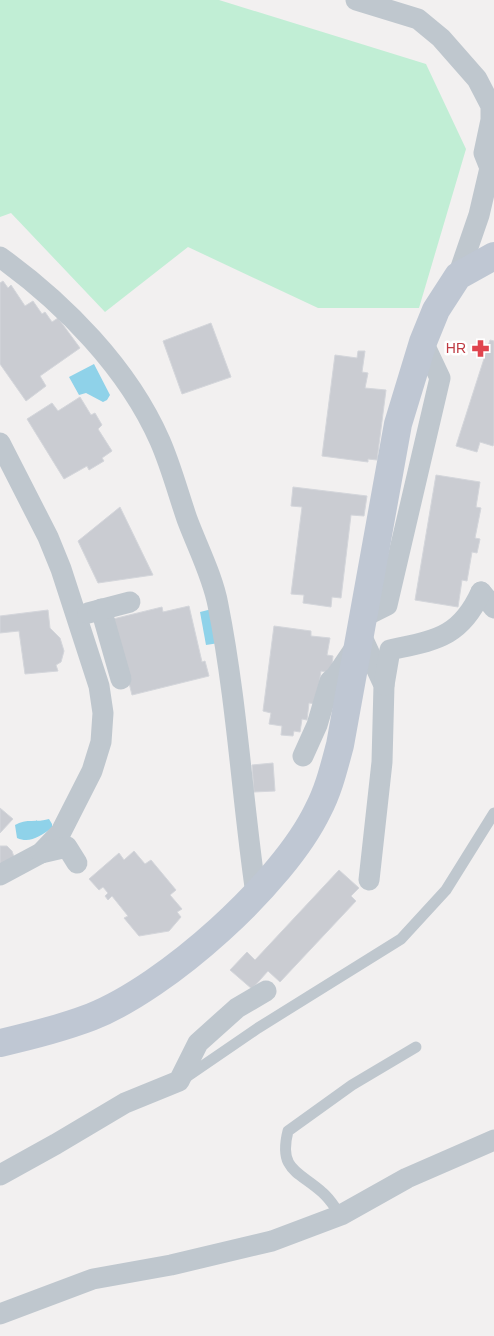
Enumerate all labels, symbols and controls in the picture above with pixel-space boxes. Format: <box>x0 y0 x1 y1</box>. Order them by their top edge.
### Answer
pharmacy icon: HR <box>470 338 490 358</box>
place label: HR <box>446 340 466 356</box>

